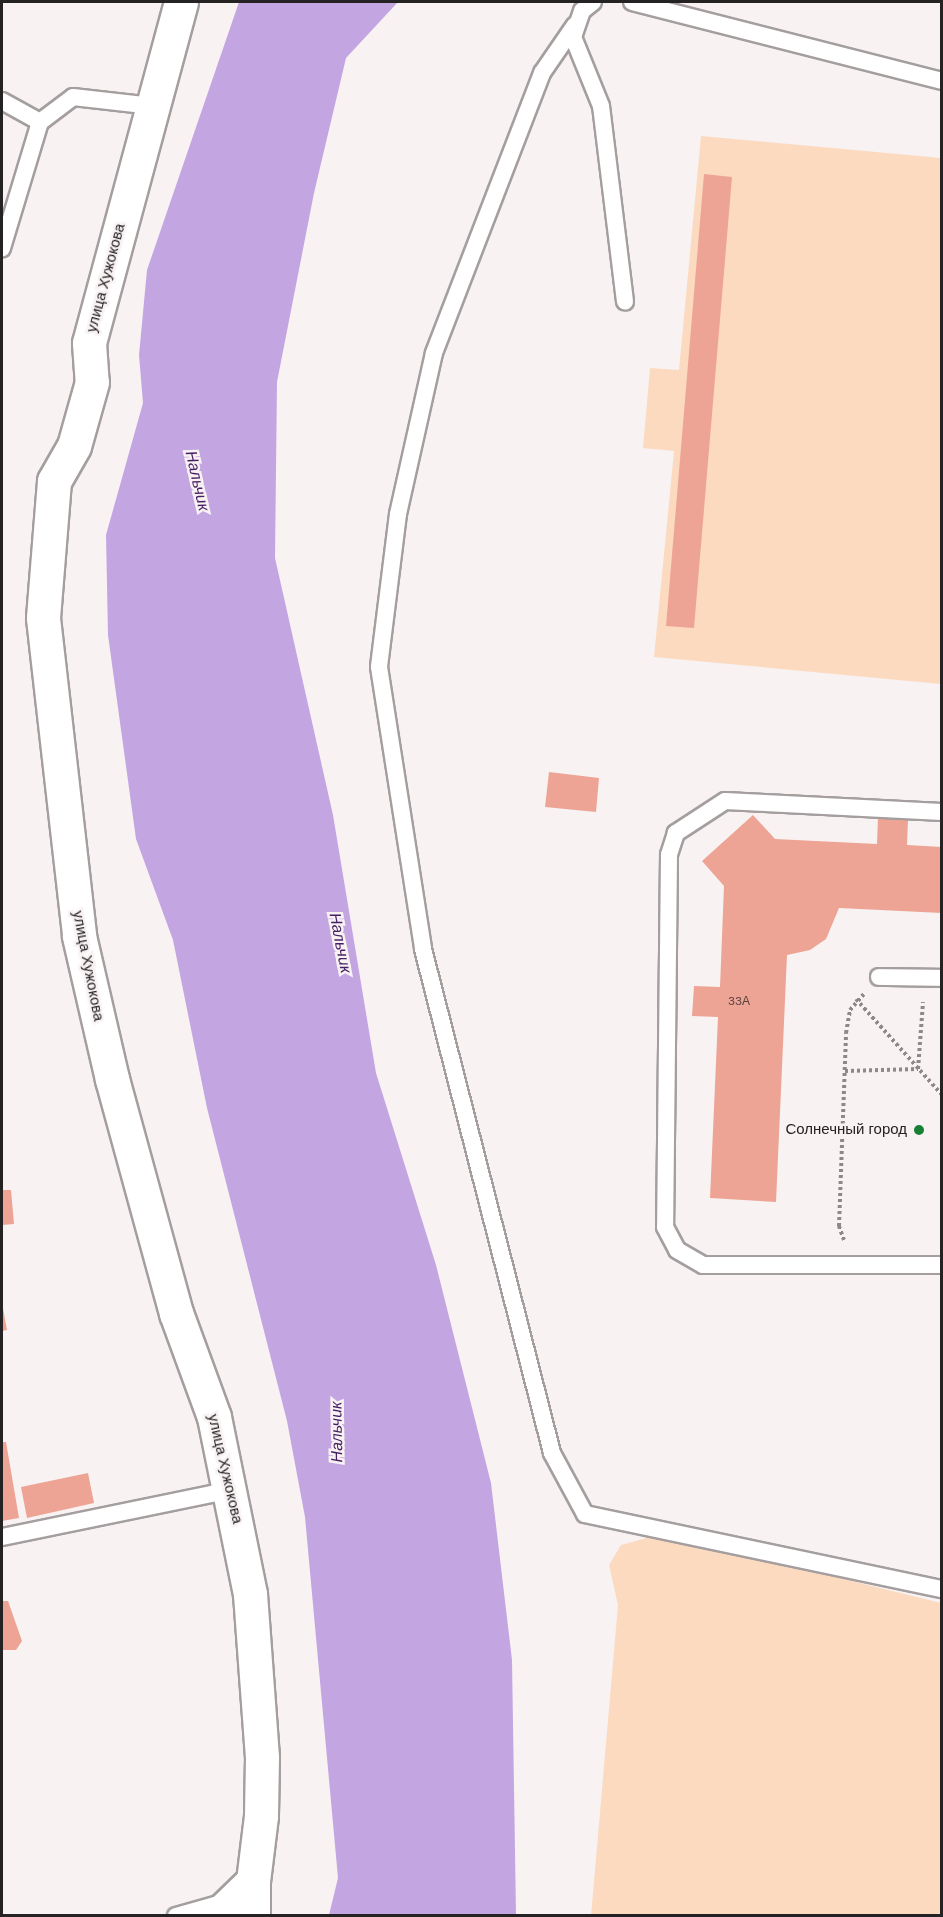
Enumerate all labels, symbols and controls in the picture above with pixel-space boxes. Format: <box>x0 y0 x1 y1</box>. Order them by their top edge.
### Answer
street label: улица Хужокова <box>83 222 129 334</box>
water label: Нальчик <box>181 449 213 513</box>
street label: улица Хужокова <box>68 909 108 1023</box>
water label: Нальчик <box>325 911 355 975</box>
house number: 33А <box>728 995 750 1009</box>
place label: Солнечный город <box>785 1121 907 1139</box>
marker: Солнечный город <box>912 1123 926 1137</box>
water label: Нальчик <box>327 1401 347 1463</box>
street label: улица Хужокова <box>204 1412 246 1526</box>

